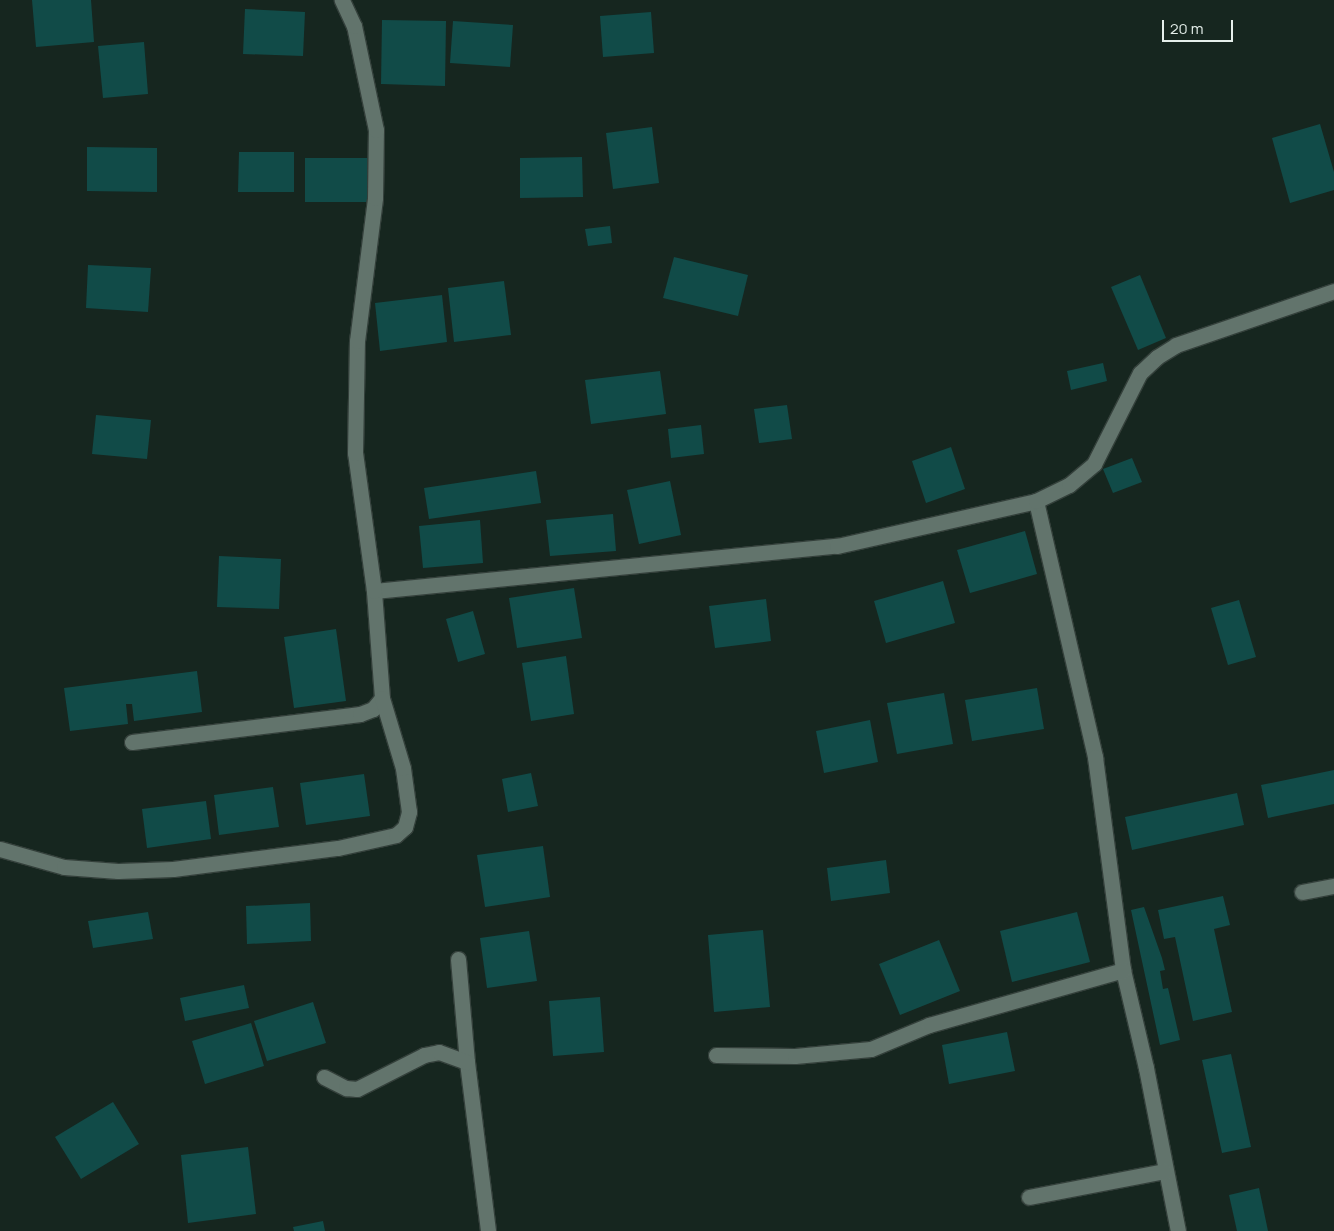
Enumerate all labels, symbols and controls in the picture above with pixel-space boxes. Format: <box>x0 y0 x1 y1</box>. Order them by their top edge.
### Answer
scale bar <box>1164 10 1235 42</box>
text: 20 m <box>1170 18 1203 39</box>

